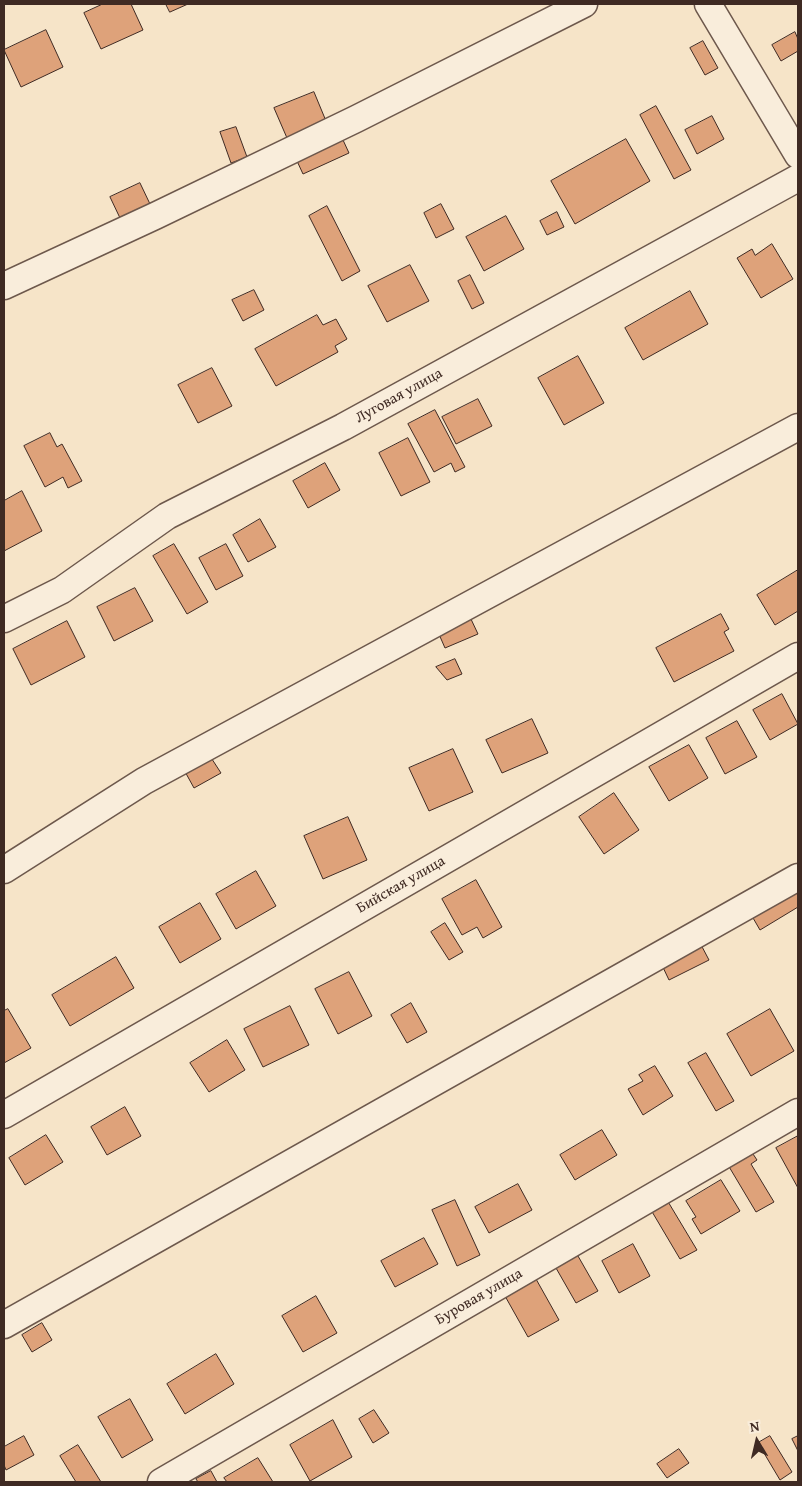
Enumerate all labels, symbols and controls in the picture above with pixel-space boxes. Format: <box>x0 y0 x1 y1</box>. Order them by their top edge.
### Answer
street label: Луговая улица <box>352 365 446 427</box>
street label: Бийская улица <box>353 852 449 918</box>
street label: Буровая улица <box>432 1265 526 1329</box>
north arrow <box>732 1416 782 1466</box>
text: N <box>748 1416 761 1437</box>

